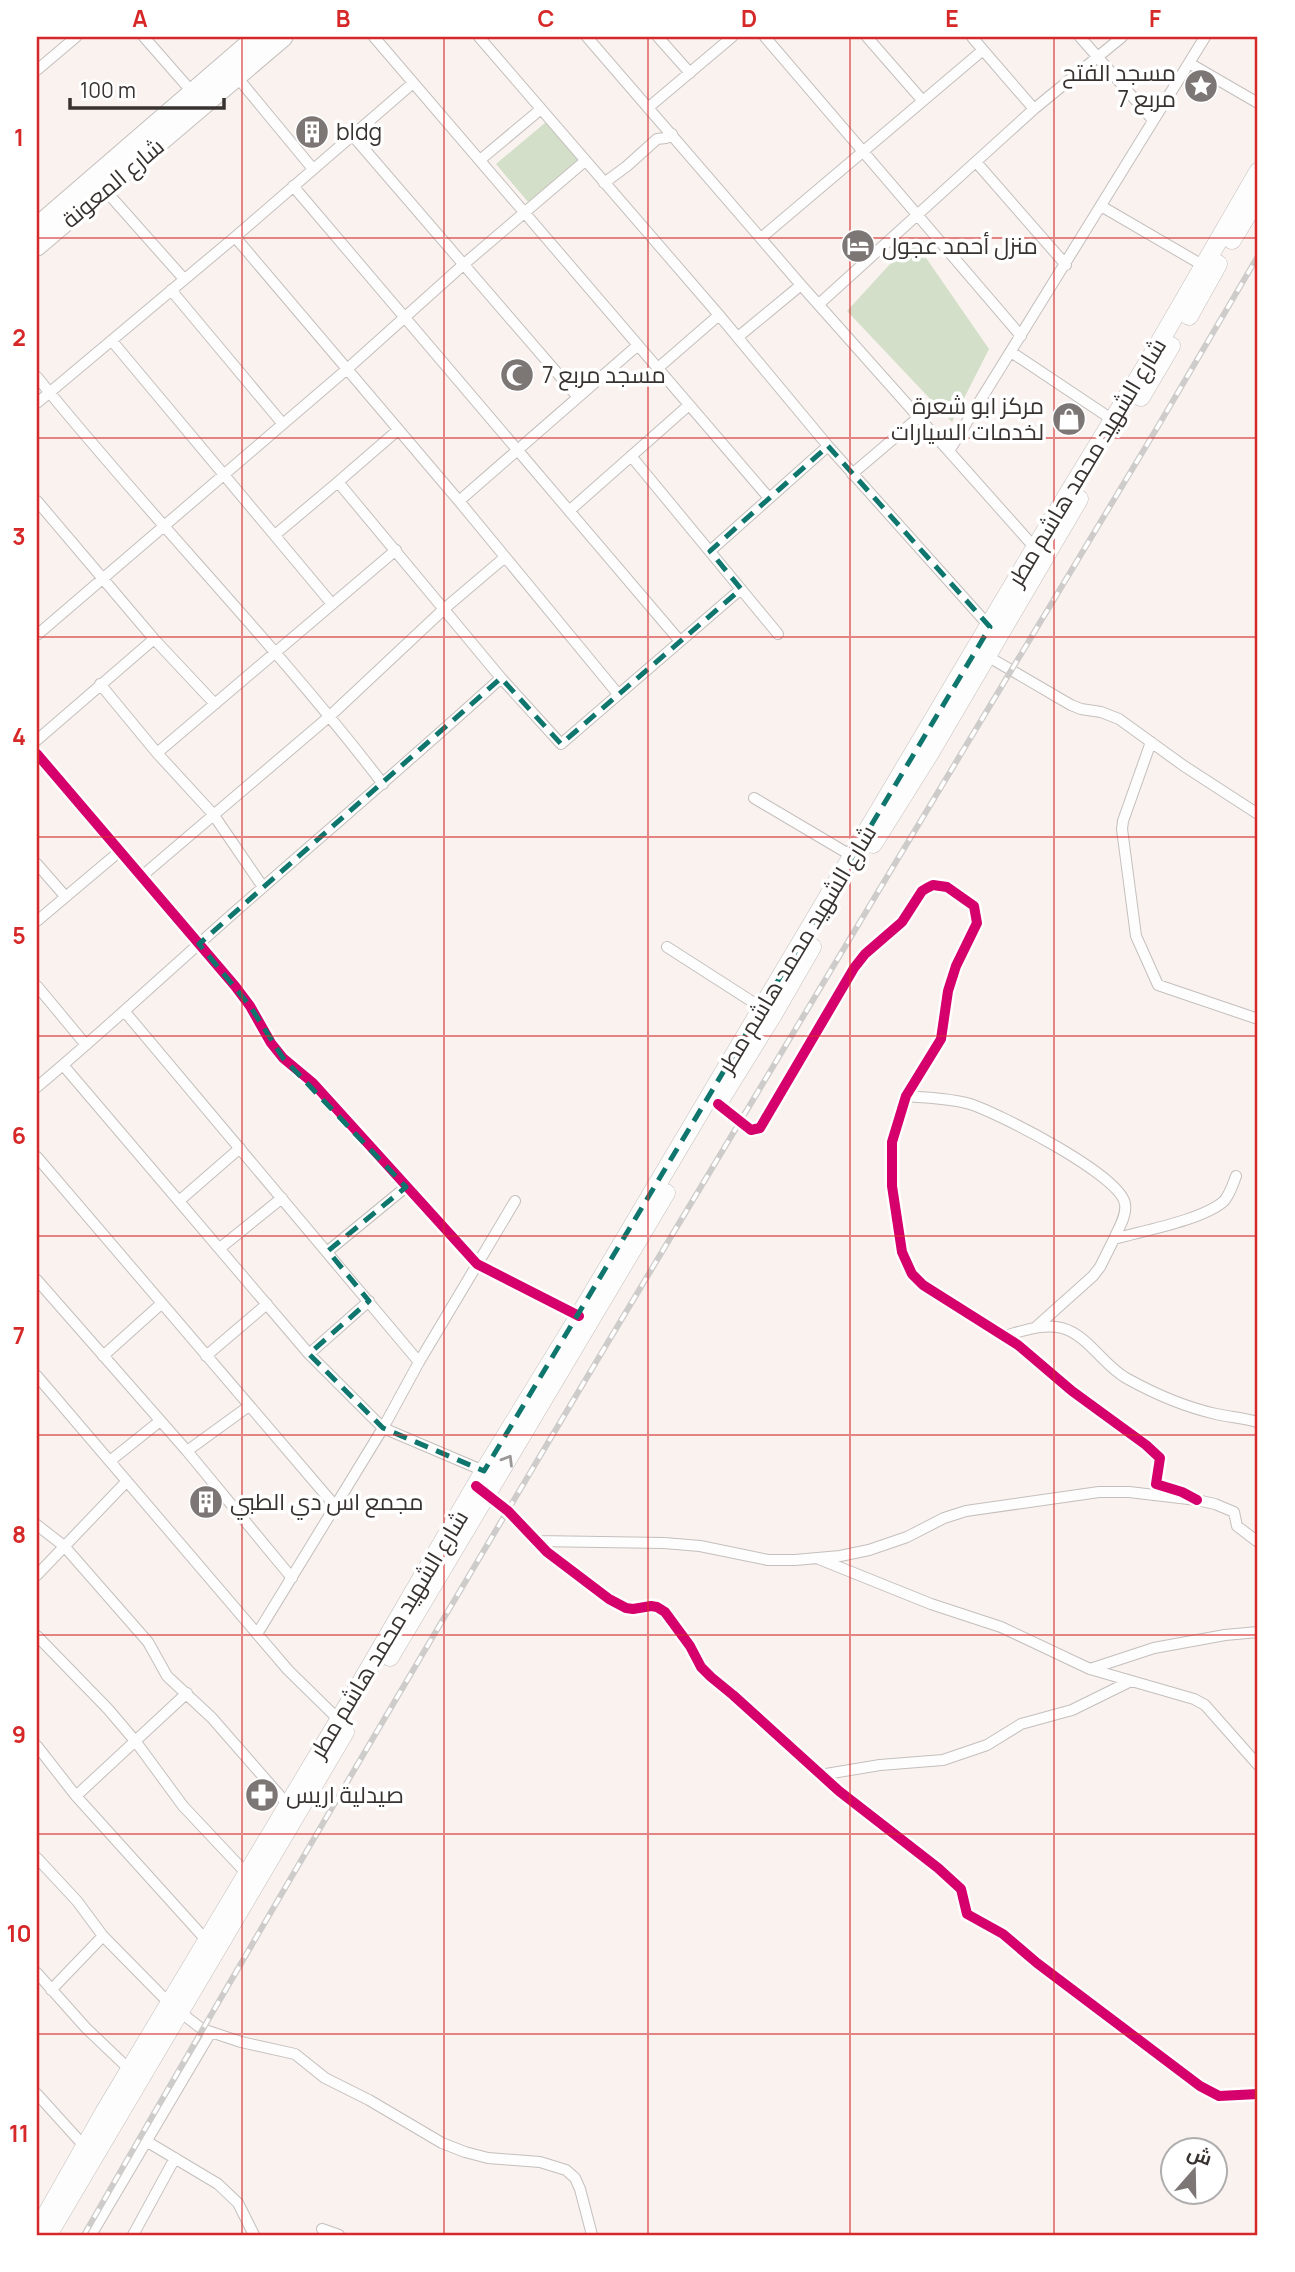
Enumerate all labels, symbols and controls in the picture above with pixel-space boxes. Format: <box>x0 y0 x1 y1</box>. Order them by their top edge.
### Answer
text: A <box>132 2 148 34</box>
text: B <box>336 2 350 34</box>
text: C <box>538 2 555 34</box>
text: D <box>741 2 757 34</box>
text: E <box>945 2 959 34</box>
text: F <box>1149 2 1161 34</box>
place label: مسجد الفتح مربع 7 <box>1062 56 1176 115</box>
scale bar <box>70 66 224 110</box>
place icon: مسجد الفتح مربع 7 <box>1182 67 1220 105</box>
text: 100 m <box>80 76 136 104</box>
building icon: bldg <box>293 113 331 151</box>
place label: bldg <box>336 115 382 147</box>
text: 1 <box>14 121 24 153</box>
street label: شارع المعونة <box>54 130 171 235</box>
hotel icon: منزل أحمد عجول <box>839 227 877 265</box>
place label: منزل أحمد عجول <box>882 229 1038 261</box>
text: 2 <box>12 321 26 353</box>
street label: شارع الشهيد محمد هاشم مطر <box>998 331 1174 594</box>
mosque icon: مسجد مربع 7 <box>498 356 536 394</box>
place label: مسجد مربع 7 <box>542 358 666 391</box>
place label: مركز ابو شعرة لخدمات السيارات <box>891 389 1044 447</box>
shop icon: مركز ابو شعرة لخدمات السيارات <box>1050 400 1088 438</box>
text: 3 <box>12 520 26 552</box>
text: 4 <box>12 720 26 752</box>
street label: شارع الشهيد محمد هاشم مطر <box>708 818 884 1081</box>
text: 5 <box>12 919 26 951</box>
text: 6 <box>12 1119 26 1151</box>
text: 7 <box>13 1319 25 1351</box>
one-way arrow <box>500 1454 513 1467</box>
building icon: مجمع اس دي الطبي <box>187 1483 225 1521</box>
place label: مجمع اس دي الطبي <box>230 1485 424 1520</box>
street label: شارع الشهيد محمد هاشم مطر <box>300 1503 476 1766</box>
text: 8 <box>12 1518 26 1550</box>
text: 9 <box>12 1718 26 1750</box>
pharmacy icon: صيدلية اريس <box>243 1776 281 1814</box>
place label: صيدلية اريس <box>286 1778 404 1810</box>
text: 10 <box>6 1917 32 1949</box>
text: 11 <box>9 2117 29 2149</box>
north arrow <box>1158 2136 1228 2206</box>
text: ش <box>1184 2139 1216 2171</box>

